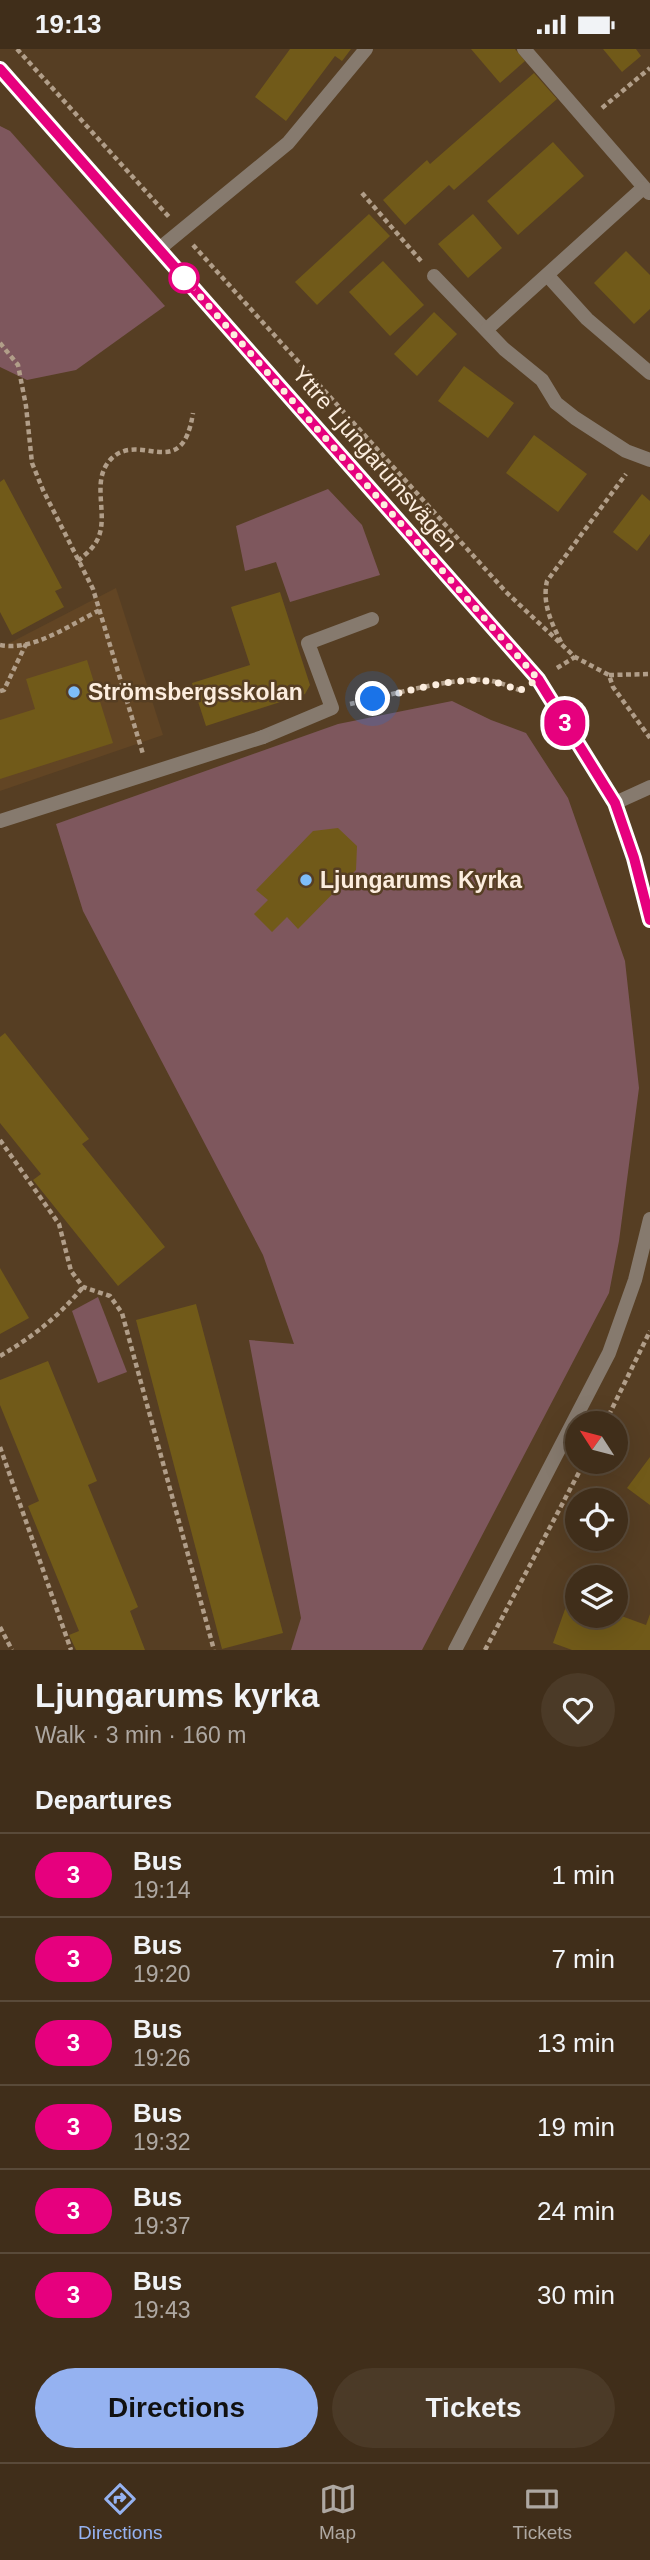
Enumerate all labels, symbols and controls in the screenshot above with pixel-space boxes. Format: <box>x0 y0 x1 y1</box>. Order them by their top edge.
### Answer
text: 19:13 <box>35 9 102 39</box>
unlabelled marker <box>169 263 199 293</box>
street label: Yttre Ljungarumsvägen <box>287 361 463 557</box>
place label: Strömsbergsskolan <box>88 679 303 705</box>
your location <box>355 681 390 716</box>
marker: Strömsbergsskolan <box>66 684 82 700</box>
line badge: 3 <box>542 700 588 746</box>
text: 3 <box>558 709 572 736</box>
place label: Ljungarums Kyrka <box>320 867 522 893</box>
marker: Ljungarums Kyrka <box>298 872 314 888</box>
north arrow <box>565 1411 628 1473</box>
map controls <box>565 1411 628 1628</box>
button: locate <box>565 1488 628 1551</box>
button: layers <box>565 1565 628 1628</box>
button: heart <box>541 1673 615 1747</box>
text: Ljungarums kyrka <box>35 1677 319 1714</box>
text: Walk · 3 min · 160 m <box>35 1722 246 1748</box>
text: Departures <box>35 1785 172 1815</box>
text: Bus <box>133 1846 182 1876</box>
text: 1 min <box>551 1860 615 1890</box>
text: 3 <box>67 1861 80 1888</box>
text: 19:14 <box>133 1877 191 1903</box>
text: Bus <box>133 1930 182 1960</box>
text: 7 min <box>551 1944 615 1974</box>
text: 3 <box>67 1945 80 1972</box>
text: 19:20 <box>133 1961 191 1987</box>
text: Bus <box>133 2014 182 2044</box>
text: 13 min <box>537 2028 615 2058</box>
text: 3 <box>67 2029 80 2056</box>
text: 19:26 <box>133 2045 191 2071</box>
text: Bus <box>133 2098 182 2128</box>
text: 19 min <box>537 2112 615 2142</box>
text: 3 <box>67 2113 80 2140</box>
text: 19:32 <box>133 2129 191 2155</box>
text: Bus <box>133 2182 182 2212</box>
text: 24 min <box>537 2196 615 2226</box>
text: 3 <box>67 2197 80 2224</box>
text: 19:37 <box>133 2213 191 2239</box>
text: Bus <box>133 2266 182 2296</box>
text: 30 min <box>537 2280 615 2310</box>
text: 3 <box>67 2281 80 2308</box>
text: 19:43 <box>133 2297 191 2323</box>
button: Directions <box>35 2368 318 2448</box>
button: Tickets <box>332 2368 615 2448</box>
tab: Directions <box>78 2480 162 2544</box>
tab: Map <box>319 2480 357 2544</box>
tab: Tickets <box>513 2480 572 2544</box>

